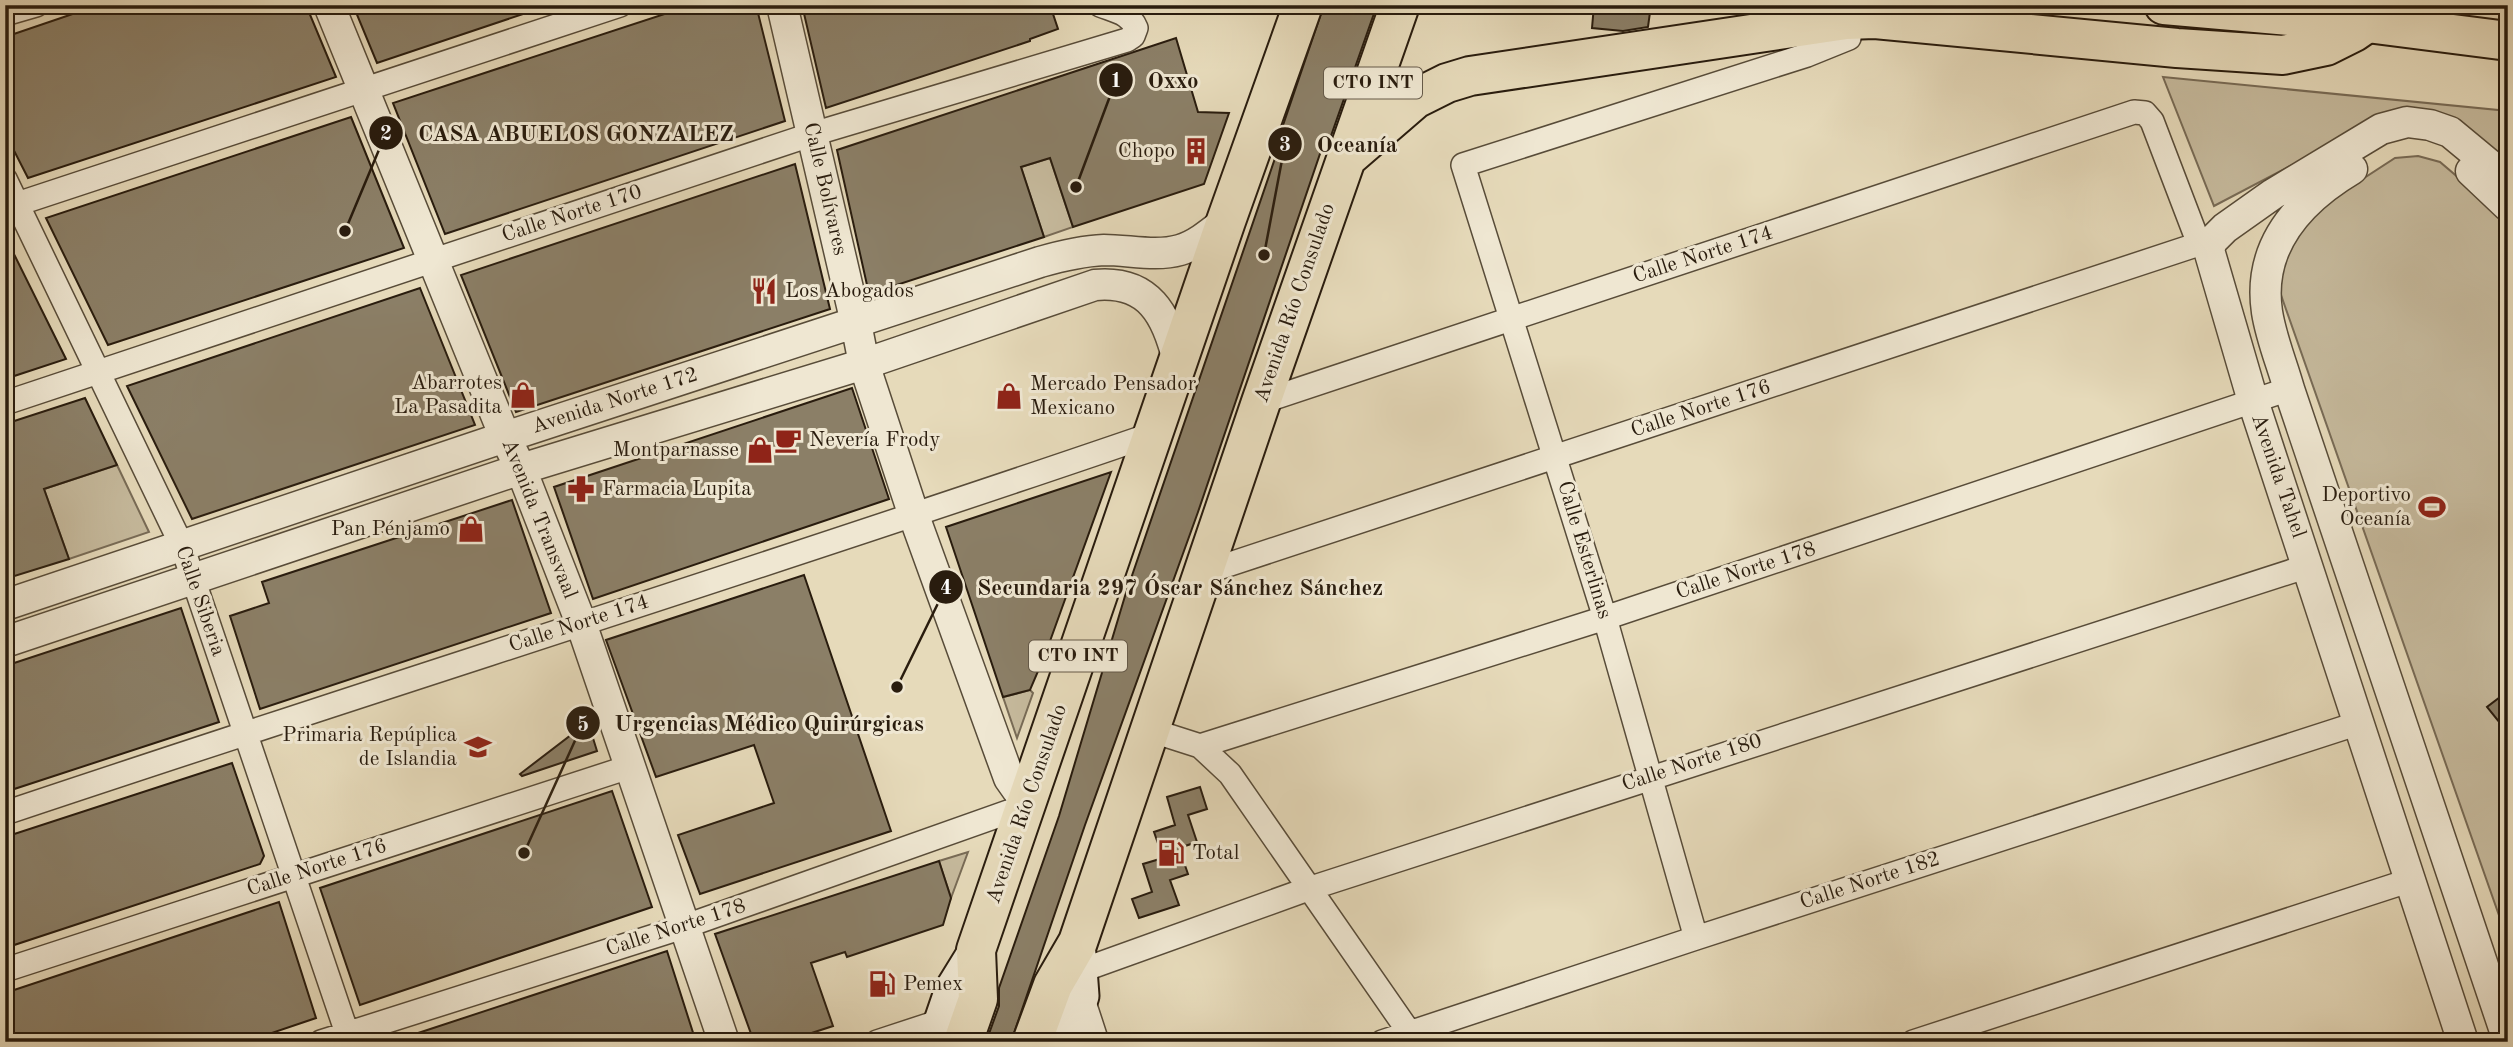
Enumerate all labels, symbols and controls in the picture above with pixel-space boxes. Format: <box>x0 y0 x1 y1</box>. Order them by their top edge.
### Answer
callout: Oxxo <box>1099 58 1213 102</box>
road number: CTO INT <box>1324 68 1422 99</box>
text: Oxxo <box>1147 70 1199 93</box>
text: 1 <box>1110 71 1122 92</box>
callout: CASA ABUELOS GONZALEZ <box>369 111 748 155</box>
street label: Calle Bolívares <box>799 120 851 258</box>
callout: Oceanía <box>1267 122 1411 166</box>
text: CASA ABUELOS GONZALEZ <box>418 123 734 146</box>
text: 2 <box>380 124 392 145</box>
text: Oceanía <box>1317 134 1398 157</box>
text: 3 <box>1279 135 1291 156</box>
building icon: Chopo <box>1181 136 1211 166</box>
place label: Chopo <box>1118 141 1175 162</box>
street label: Calle Norte 170 <box>499 181 645 247</box>
street label: Avenida Río Consulado <box>1251 201 1339 405</box>
street label: Calle Norte 174 <box>1630 222 1776 288</box>
restaurant icon: Los Abogados <box>749 276 779 306</box>
place label: Los Abogados <box>785 281 914 302</box>
street label: Avenida Norte 172 <box>529 364 701 438</box>
place label: Abarrotes La Pasadita <box>394 373 502 418</box>
place label: Mercado Pensador Mexicano <box>1030 374 1197 419</box>
street label: Calle Norte 176 <box>1628 376 1774 442</box>
shop icon: Abarrotes La Pasadita <box>508 380 538 410</box>
shop icon: Mercado Pensador Mexicano <box>994 381 1024 411</box>
street label: Avenida Tahel <box>2247 411 2309 541</box>
cafe icon: Nevería Frody <box>773 425 803 455</box>
place label: Nevería Frody <box>809 430 940 451</box>
shop icon: Montparnasse <box>745 435 775 465</box>
street label: Avenida Transvaal <box>497 436 581 602</box>
place label: Montparnasse <box>613 440 739 461</box>
pharmacy icon: Farmacia Lupita <box>566 474 596 504</box>
place label: Farmacia Lupita <box>602 479 752 500</box>
street label: Calle Esterlinas <box>1553 479 1615 621</box>
place label: Deportivo Oceanía <box>2321 485 2411 530</box>
sports icon: Deportivo Oceanía <box>2417 492 2447 522</box>
shop icon: Pan Pénjamo <box>456 514 486 544</box>
place label: Pan Pénjamo <box>331 519 450 540</box>
street label: Calle Norte 178 <box>1673 538 1819 604</box>
street label: Calle Siberia <box>171 543 229 659</box>
callout: Secundaria 297 Óscar Sánchez Sánchez <box>928 565 1397 609</box>
text: Secundaria 297 Óscar Sánchez Sánchez <box>977 573 1383 600</box>
text: 4 <box>940 578 952 599</box>
street label: Calle Norte 174 <box>506 591 652 657</box>
road number: CTO INT <box>1029 640 1127 671</box>
callout: Urgencias Médico Quirúrgicas <box>565 701 938 745</box>
street label: Avenida Río Consulado <box>983 702 1071 906</box>
text: Urgencias Médico Quirúrgicas <box>614 713 924 736</box>
text: 5 <box>577 715 589 736</box>
place label: Primaria Repúplica de Islandia <box>282 725 457 770</box>
street label: Calle Norte 180 <box>1619 730 1765 796</box>
school or university icon: Primaria Repúplica de Islandia <box>463 732 493 762</box>
street label: Calle Norte 176 <box>244 835 390 901</box>
fuel station icon: Total <box>1156 838 1186 868</box>
place label: Total <box>1192 843 1240 864</box>
street label: Calle Norte 182 <box>1797 848 1943 914</box>
street label: Calle Norte 178 <box>603 895 749 961</box>
fuel station icon: Pemex <box>867 969 897 999</box>
place label: Pemex <box>903 974 963 995</box>

